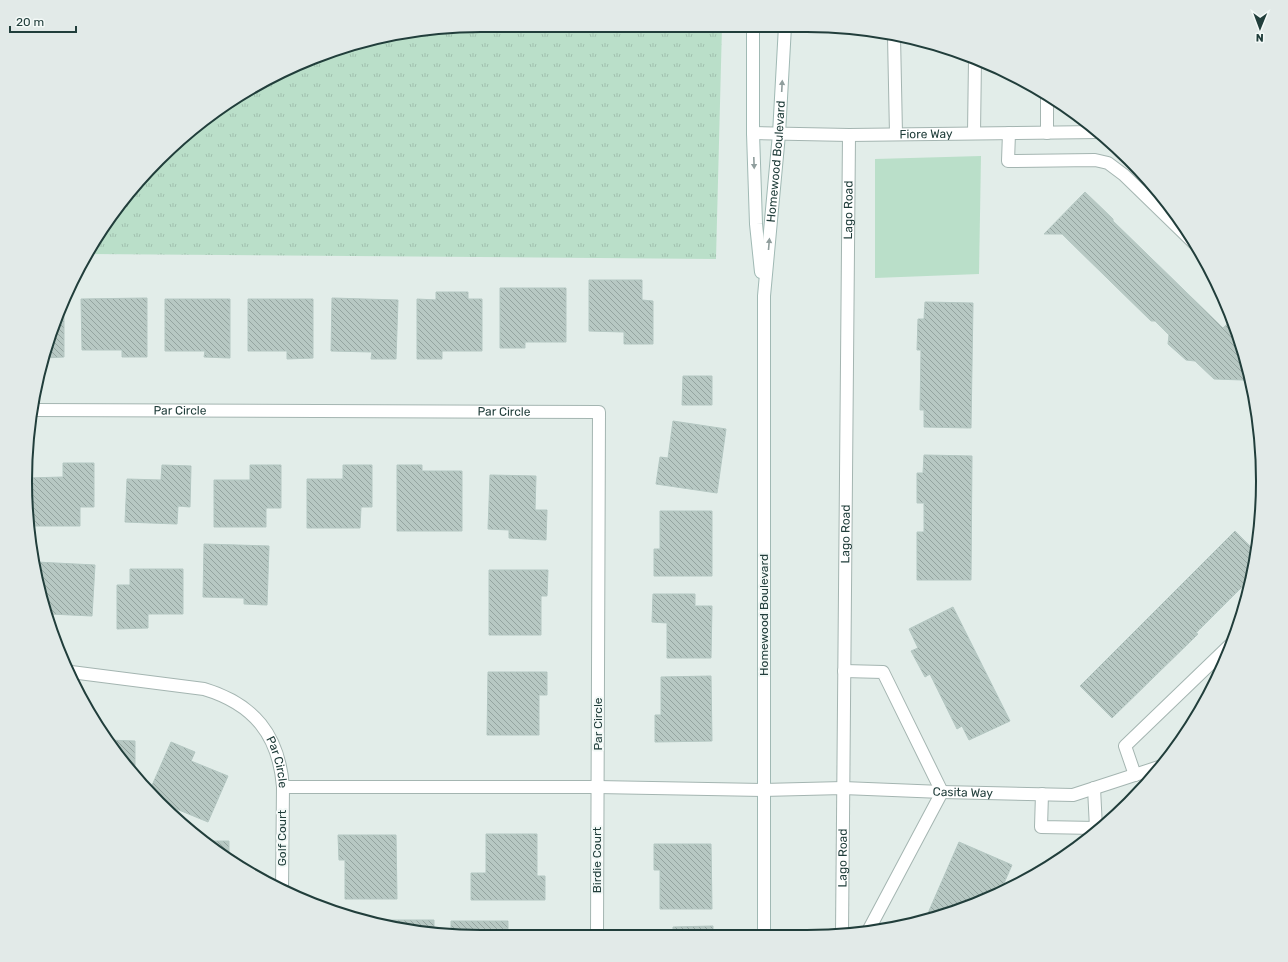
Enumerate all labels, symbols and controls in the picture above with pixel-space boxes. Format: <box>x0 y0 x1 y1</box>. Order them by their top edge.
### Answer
scale bar <box>10 8 76 34</box>
north arrow <box>1240 8 1280 48</box>
text: 20 m <box>16 15 44 29</box>
text: N <box>1256 31 1264 44</box>
one-way arrow <box>779 79 785 92</box>
street label: Homewood Boulevard <box>764 100 788 223</box>
street label: Fiore Way <box>899 127 953 141</box>
one-way arrow <box>751 157 757 170</box>
street label: Lago Road <box>841 181 856 240</box>
one-way arrow <box>766 238 772 250</box>
street label: Par Circle <box>153 403 207 418</box>
street label: Par Circle <box>477 405 531 419</box>
street label: Lago Road <box>838 505 853 564</box>
street label: Homewood Boulevard <box>757 554 771 676</box>
street label: Par Circle <box>591 697 605 751</box>
street label: Par Circle <box>263 734 290 789</box>
street label: Casita Way <box>932 785 993 800</box>
street label: Golf Court <box>275 809 289 866</box>
street label: Birdie Court <box>590 826 604 893</box>
street label: Lago Road <box>835 829 850 887</box>

